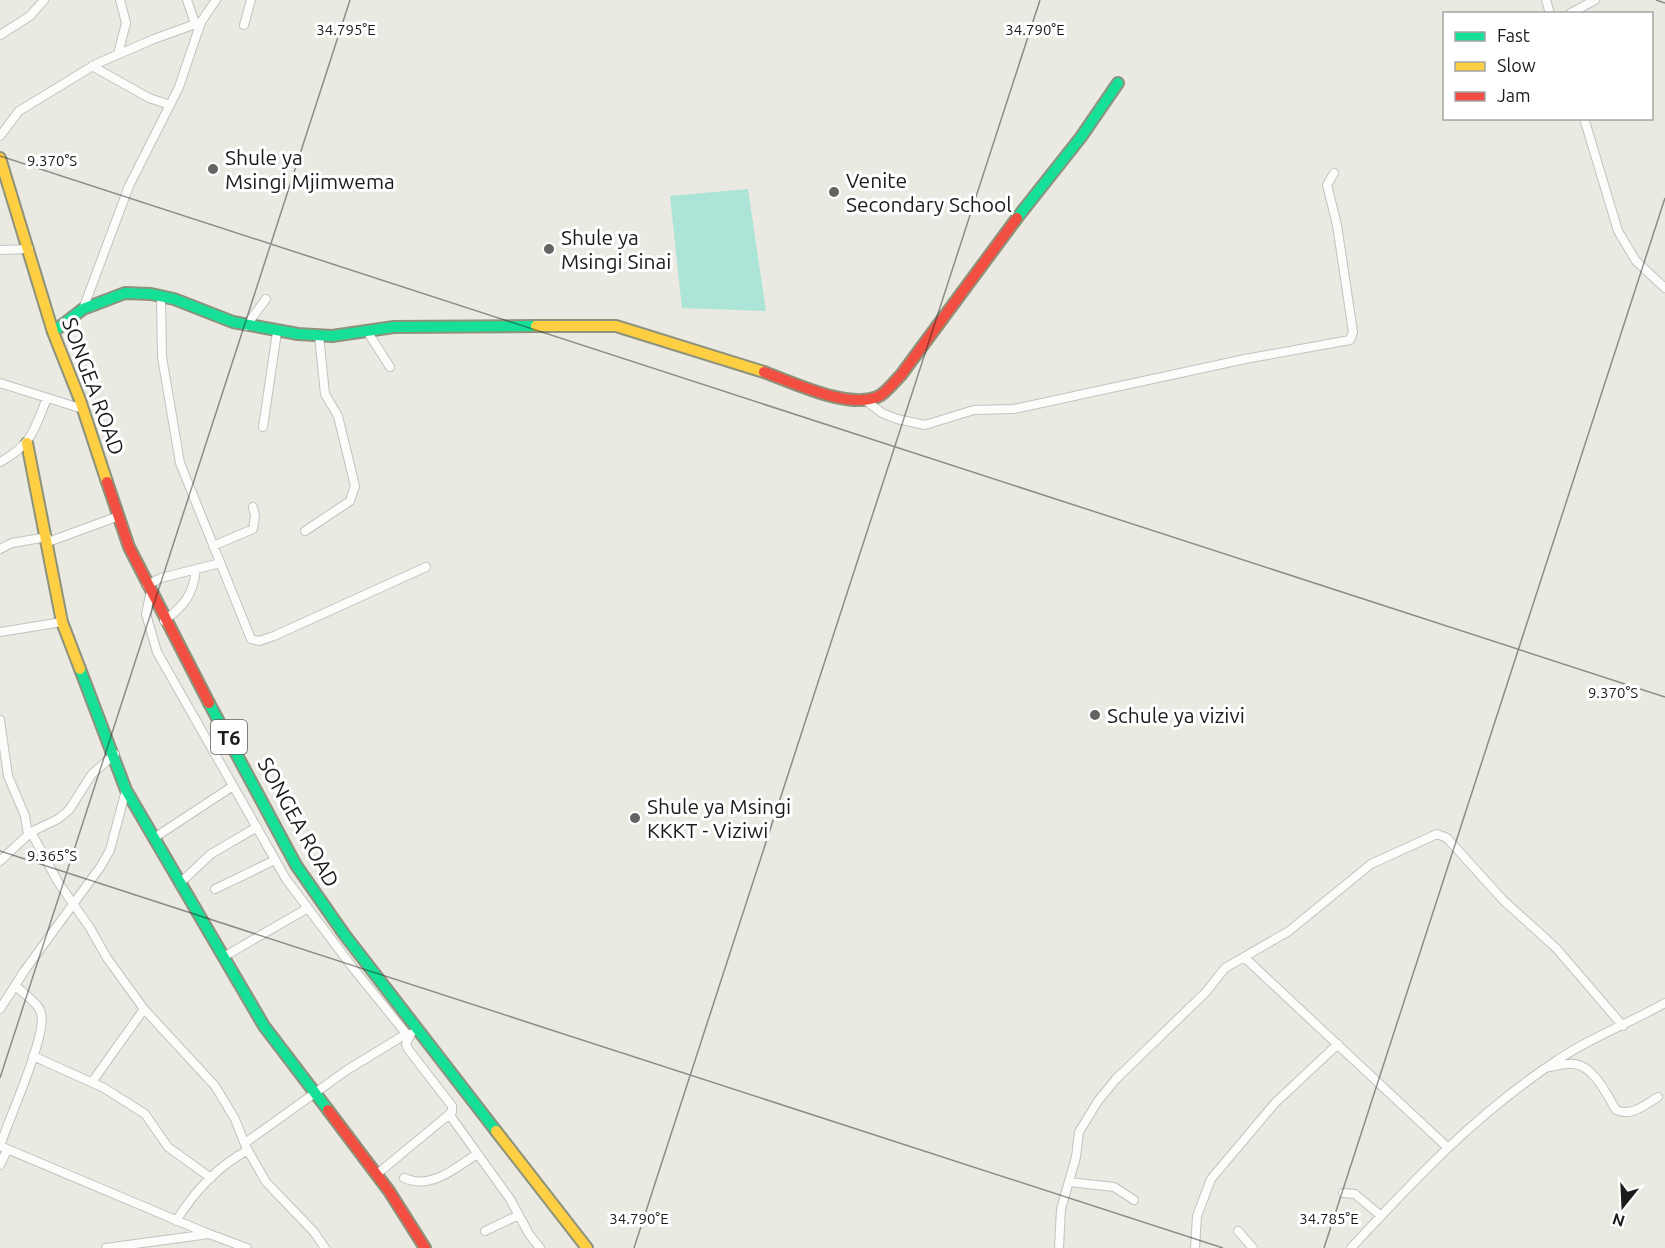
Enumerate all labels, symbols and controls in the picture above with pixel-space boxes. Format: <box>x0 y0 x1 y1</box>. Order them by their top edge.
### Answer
legend <box>1443 12 1653 120</box>
text: 34.795°E <box>316 21 376 38</box>
text: 34.790°E <box>1005 21 1065 38</box>
text: Fast <box>1497 25 1530 45</box>
text: Slow <box>1497 55 1536 75</box>
text: Jam <box>1497 85 1531 105</box>
place label: Shule ya Msingi Mjimwema <box>225 145 395 193</box>
text: 9.370°S <box>27 152 77 169</box>
marker: Shule ya Msingi Mjimwema <box>206 162 220 176</box>
place label: Venite Secondary School <box>846 168 1012 216</box>
marker: Venite Secondary School <box>827 185 841 199</box>
place label: Shule ya Msingi Sinai <box>561 225 671 273</box>
marker: Shule ya Msingi Sinai <box>542 242 556 256</box>
street label: SONGEA ROAD <box>58 314 130 458</box>
text: 9.370°S <box>1588 684 1638 701</box>
place label: Schule ya vizivi <box>1107 703 1245 727</box>
marker: Schule ya vizivi <box>1088 708 1102 722</box>
road number: T6 <box>211 720 247 754</box>
street label: SONGEA ROAD <box>253 753 345 891</box>
place label: Shule ya Msingi KKKT - Viziwi <box>647 794 791 842</box>
marker: Shule ya Msingi KKKT - Viziwi <box>628 811 642 825</box>
text: 9.365°S <box>27 847 77 864</box>
north arrow <box>1593 1176 1653 1236</box>
text: 34.790°E <box>609 1210 669 1227</box>
text: 34.785°E <box>1299 1210 1359 1227</box>
text: N <box>1610 1210 1627 1231</box>

